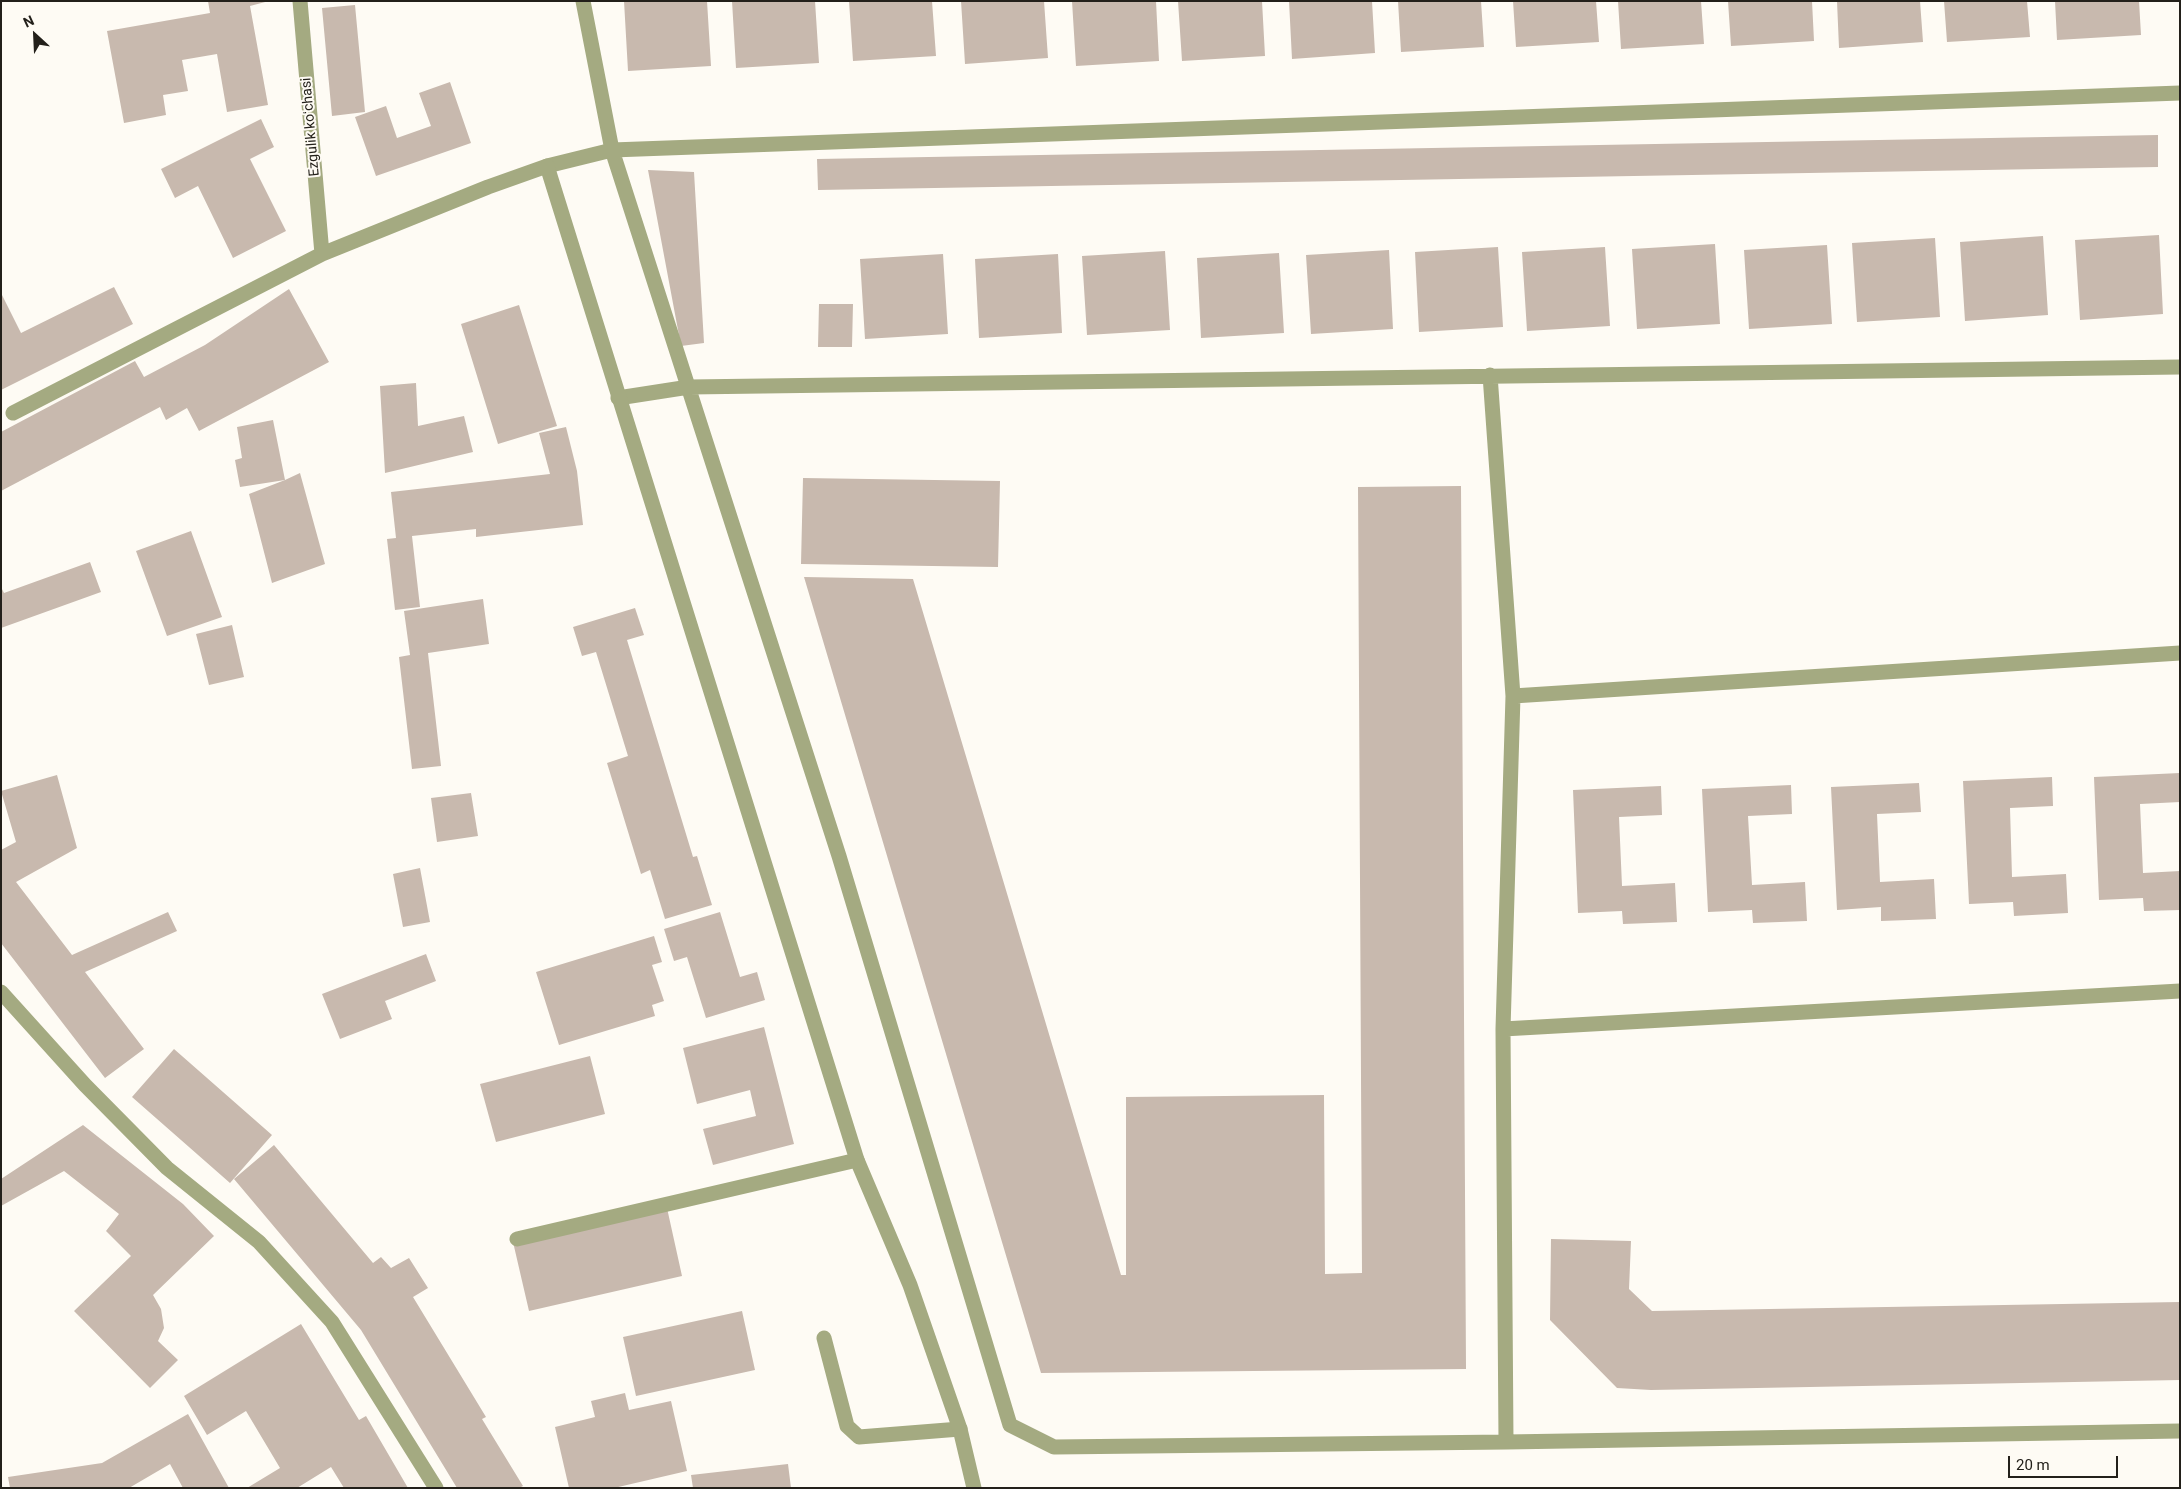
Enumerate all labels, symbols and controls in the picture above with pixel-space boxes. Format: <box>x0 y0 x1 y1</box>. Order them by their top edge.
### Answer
north arrow <box>10 10 60 60</box>
text: N <box>21 12 37 31</box>
street label: Ezgulik koʻchasi <box>298 77 324 177</box>
scale bar <box>2011 1446 2121 1478</box>
text: 20 m <box>2016 1456 2050 1474</box>

